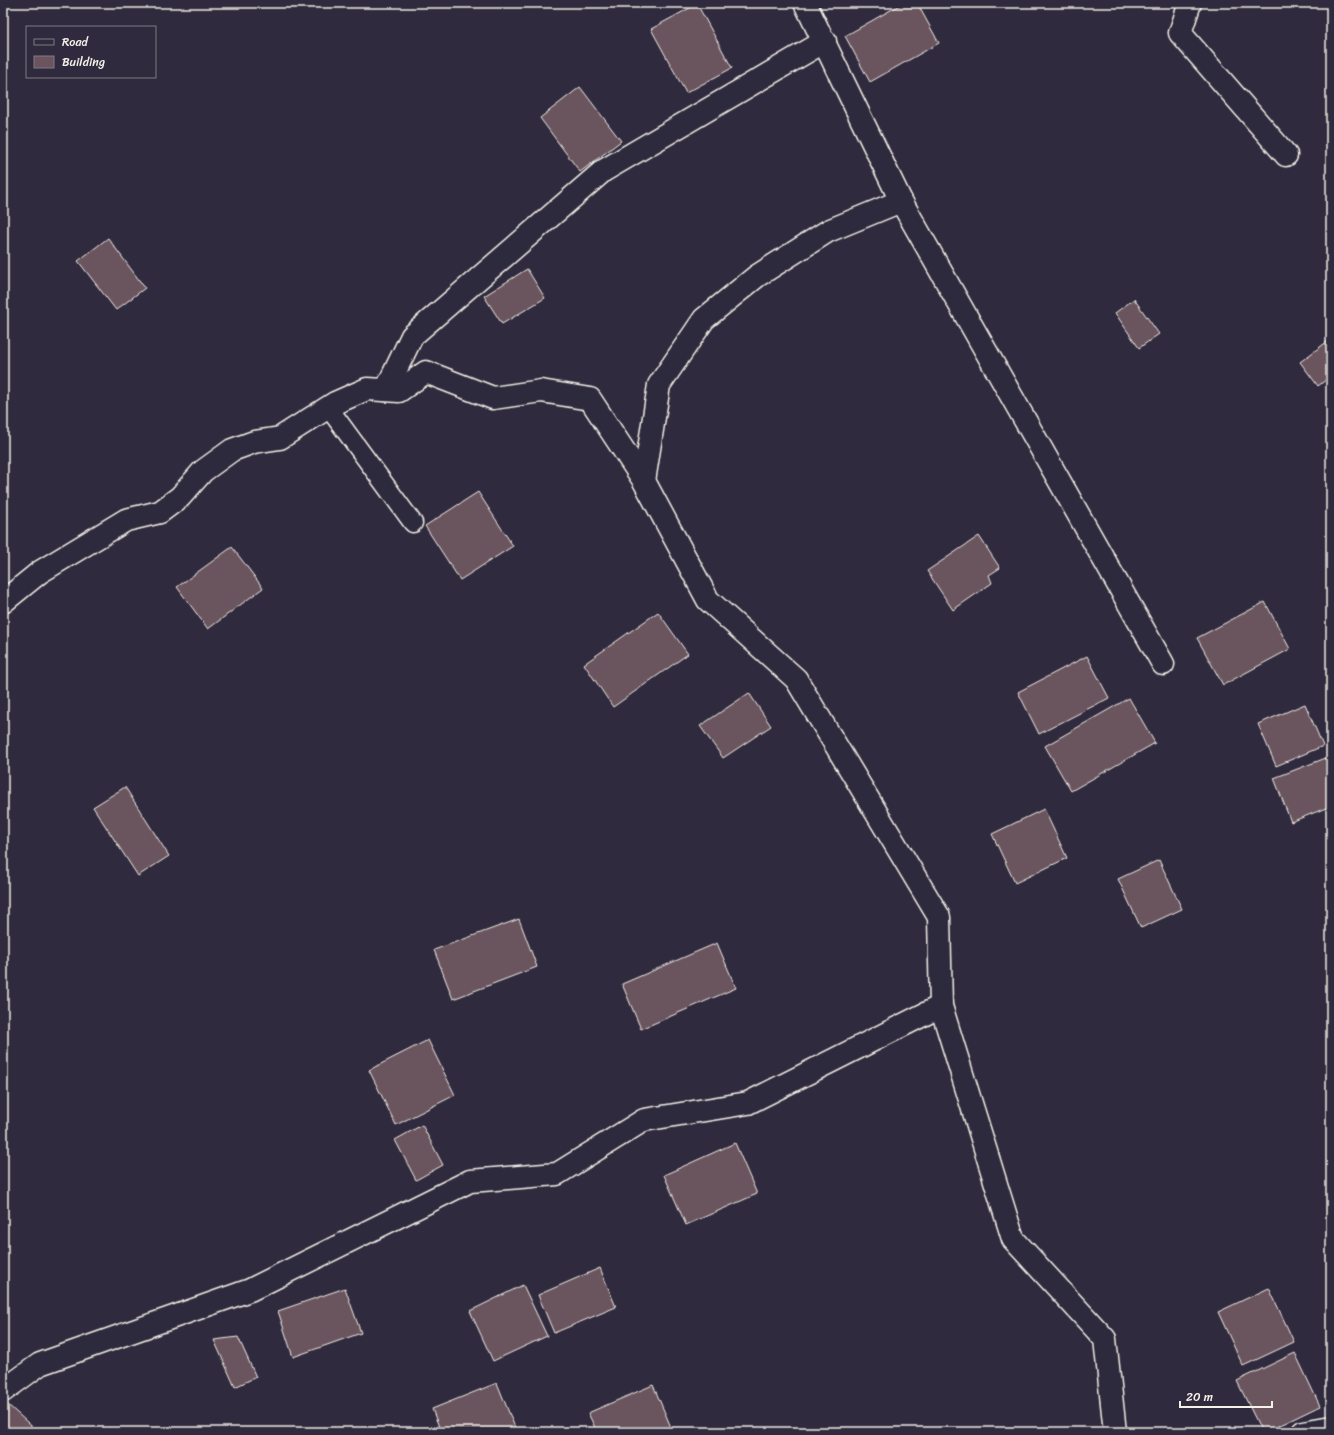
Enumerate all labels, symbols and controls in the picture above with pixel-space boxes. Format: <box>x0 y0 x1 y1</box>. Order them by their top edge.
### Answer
legend <box>26 26 156 78</box>
text: Road <box>62 31 89 53</box>
text: Building <box>62 51 105 73</box>
scale bar <box>1180 1383 1272 1409</box>
text: 20 m <box>1186 1386 1213 1408</box>

